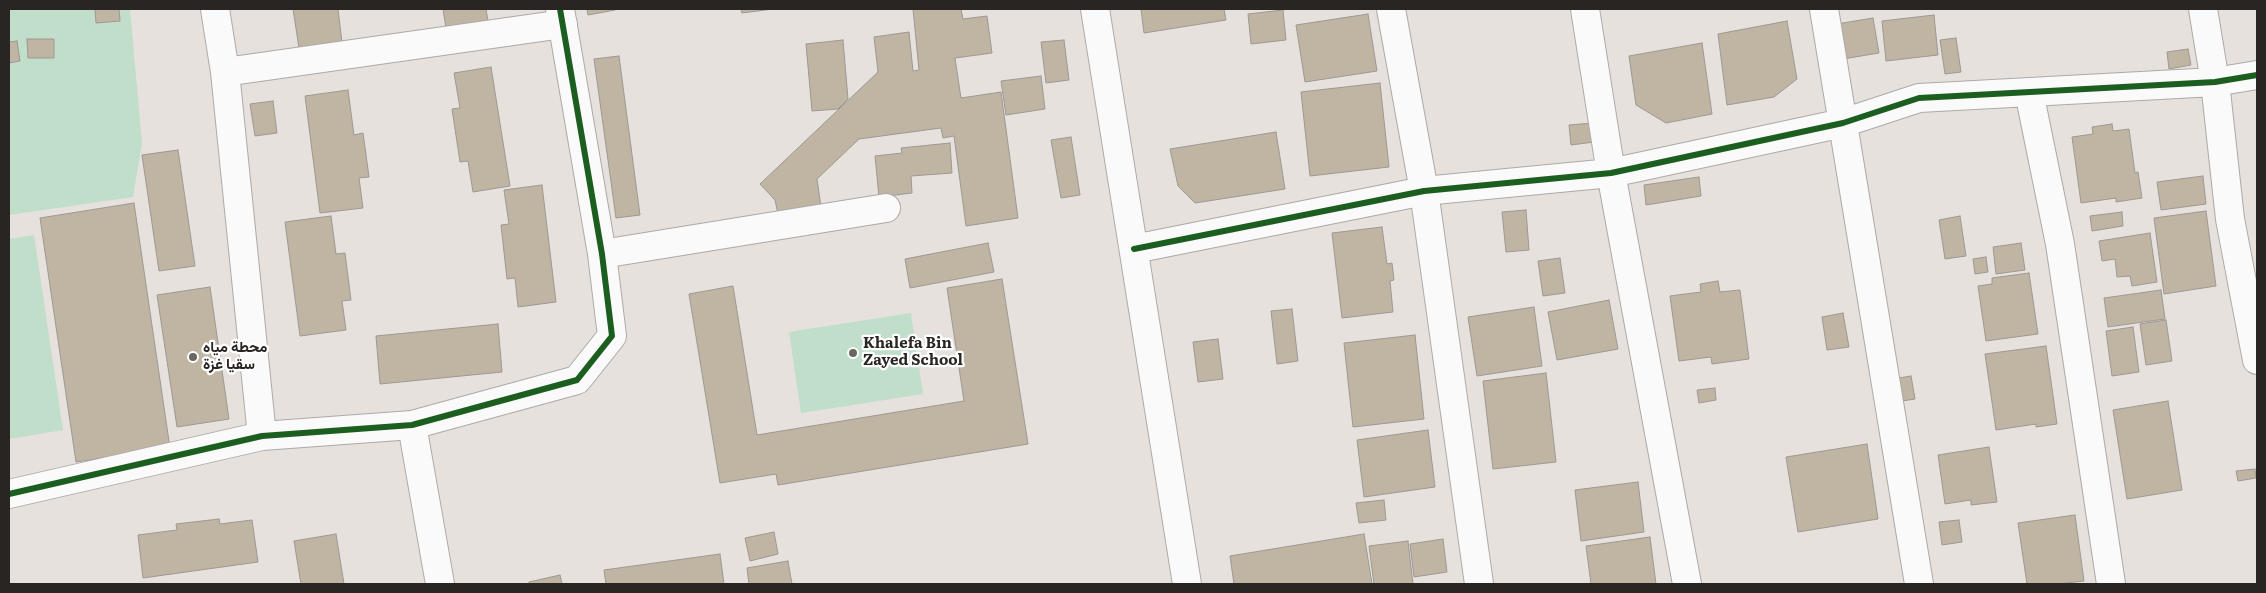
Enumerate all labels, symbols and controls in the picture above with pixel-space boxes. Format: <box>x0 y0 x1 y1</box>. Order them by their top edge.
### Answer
place label: Khalefa Bin Zayed School <box>863 335 963 370</box>
place label: محطة مياه سقيا غزة <box>203 339 267 374</box>
marker: Khalefa Bin Zayed School <box>847 347 859 359</box>
marker: محطة مياه سقيا غزة <box>187 351 199 363</box>

